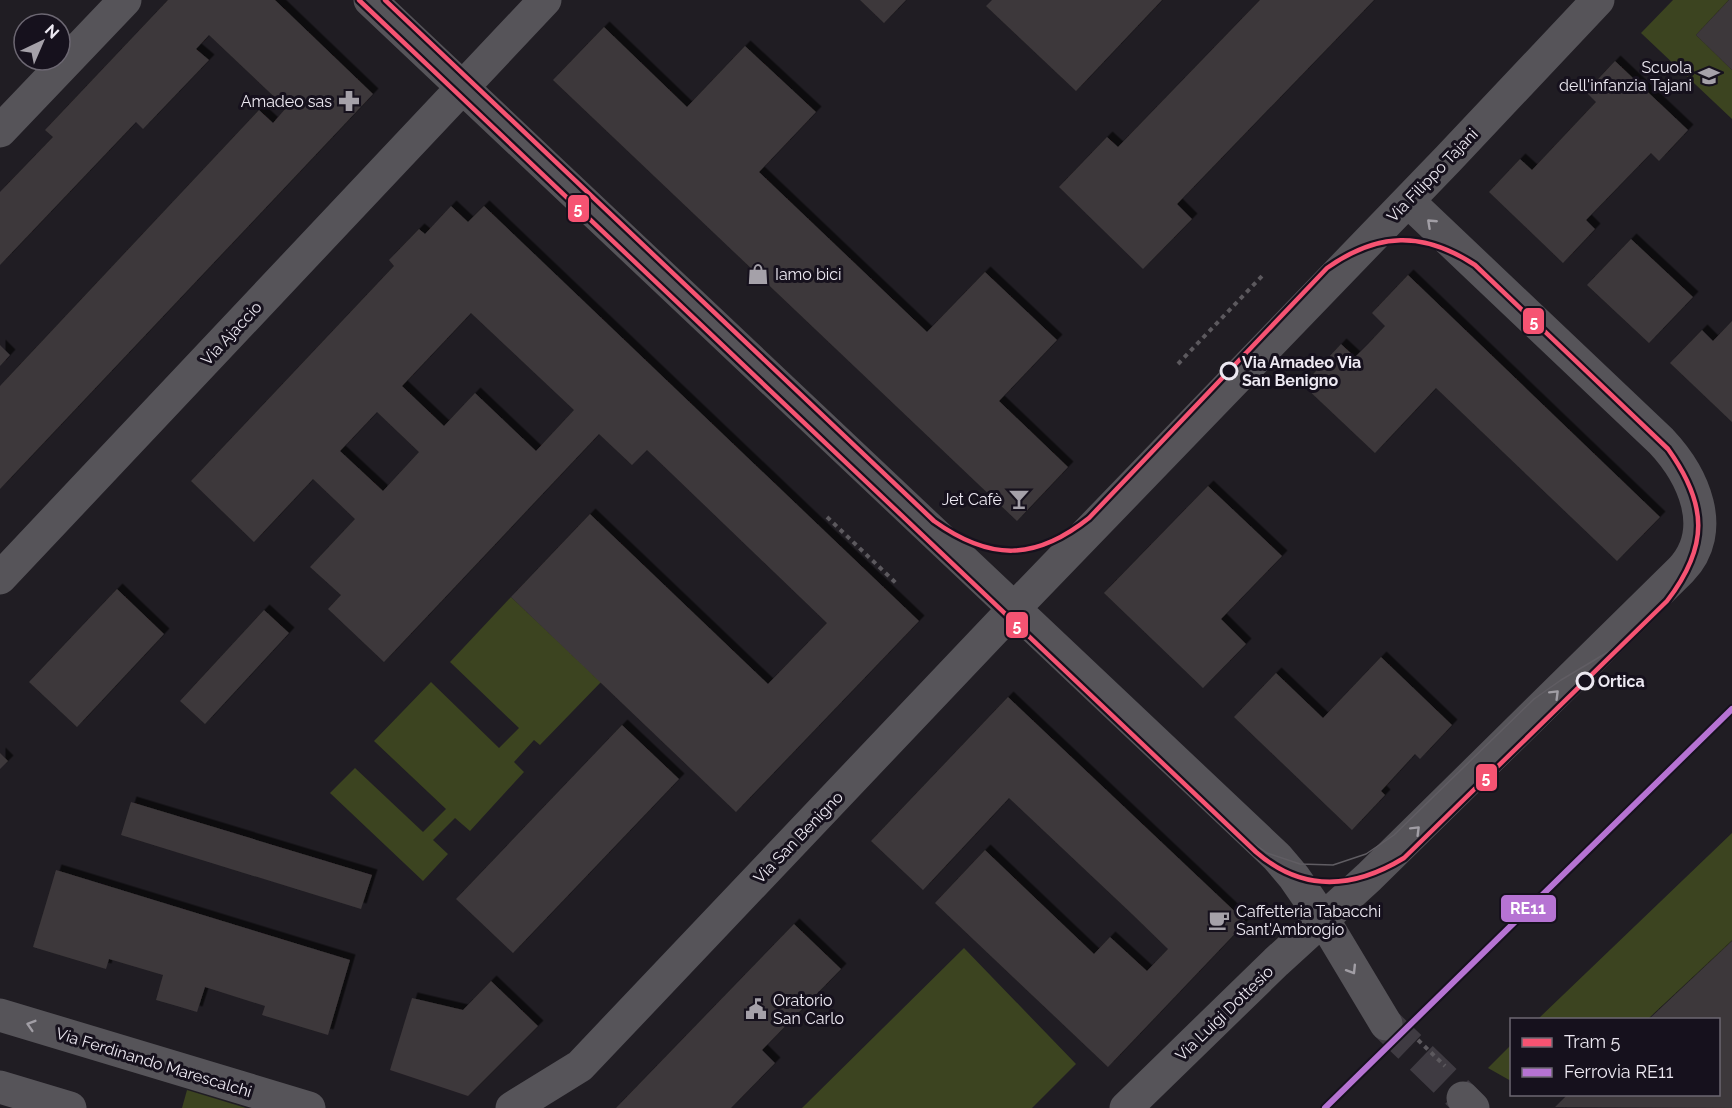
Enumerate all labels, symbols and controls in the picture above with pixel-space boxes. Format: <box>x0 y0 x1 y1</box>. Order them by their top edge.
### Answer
north arrow <box>12 12 72 72</box>
text: N <box>41 20 63 43</box>
place label: Scuola dell'infanzia Tajani <box>1559 58 1692 95</box>
school or university icon: Scuola dell'infanzia Tajani <box>1697 64 1721 88</box>
pharmacy icon: Amadeo sas <box>337 89 361 113</box>
place label: Amadeo sas <box>241 92 332 111</box>
street label: Via Filippo Tajani <box>1383 125 1482 226</box>
line badge: 5 <box>567 194 590 223</box>
text: 5 <box>574 199 583 218</box>
one-way arrow <box>1427 219 1437 230</box>
shop icon: Iamo bici <box>746 262 770 286</box>
place label: Iamo bici <box>775 265 842 284</box>
street label: Via Ajaccio <box>197 297 266 369</box>
line badge: 5 <box>1522 307 1545 335</box>
text: 5 <box>1530 312 1539 331</box>
place label: Via Amadeo Via San Benigno <box>1242 353 1361 390</box>
marker: Via Amadeo Via San Benigno <box>1220 362 1238 380</box>
bar icon: Jet Cafè <box>1007 487 1031 511</box>
place label: Jet Cafè <box>942 490 1002 509</box>
line badge: 5 <box>1005 611 1029 639</box>
text: 5 <box>1013 616 1022 635</box>
marker: Ortica <box>1576 672 1594 690</box>
place label: Ortica <box>1598 672 1645 691</box>
one-way arrow <box>1548 690 1559 701</box>
line badge: 5 <box>1475 763 1498 792</box>
text: 5 <box>1482 768 1491 787</box>
street label: Via San Benigno <box>750 787 847 887</box>
one-way arrow <box>1409 827 1420 838</box>
line badge: RE11 <box>1500 894 1557 923</box>
text: RE11 <box>1510 899 1546 918</box>
place label: Caffetteria Tabacchi Sant'Ambrogio <box>1236 902 1381 939</box>
cafe icon: Caffetteria Tabacchi Sant'Ambrogio <box>1207 908 1231 932</box>
street label: Via Luigi Dottesio <box>1172 962 1277 1065</box>
one-way arrow <box>1345 964 1357 974</box>
place label: Oratorio San Carlo <box>773 991 844 1028</box>
public building icon: Oratorio San Carlo <box>744 997 768 1021</box>
legend <box>1510 1018 1720 1096</box>
one-way arrow <box>26 1020 37 1032</box>
street label: Via Ferdinando Marescalchi <box>54 1024 254 1101</box>
text: Tram 5 <box>1564 1031 1621 1052</box>
text: Ferrovia RE11 <box>1564 1061 1674 1082</box>

